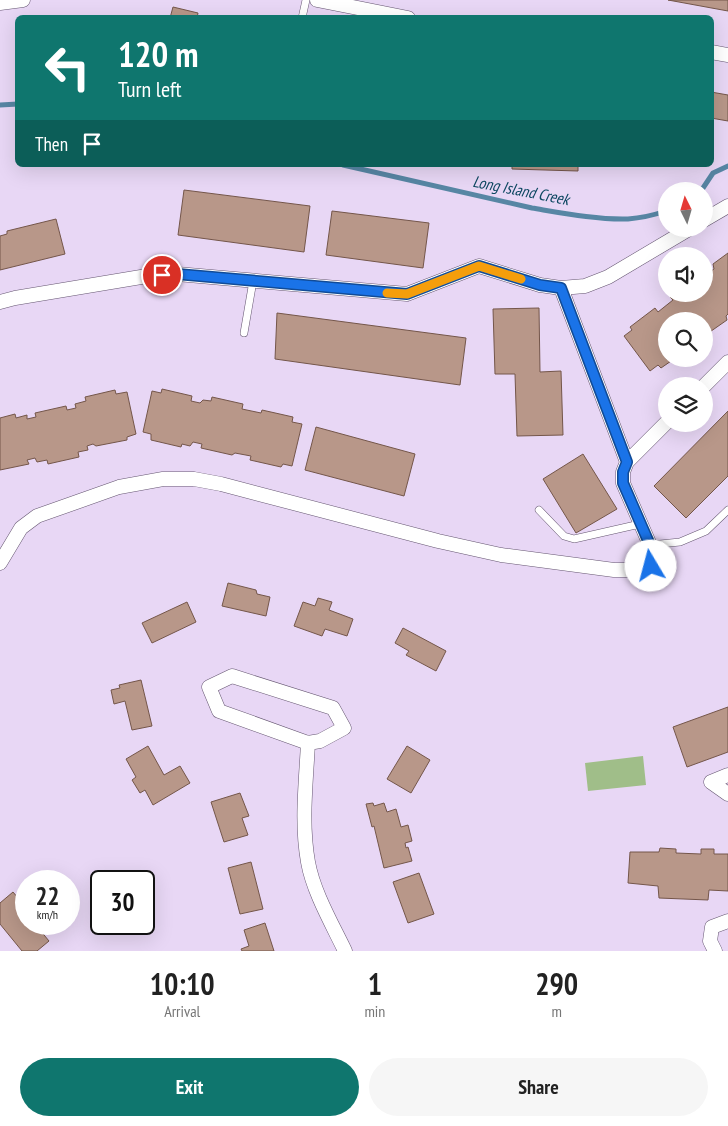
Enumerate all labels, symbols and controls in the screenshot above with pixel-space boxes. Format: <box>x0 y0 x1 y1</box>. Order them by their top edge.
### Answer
text: 120 m <box>118 31 199 77</box>
icon: left <box>35 35 100 100</box>
text: Turn left <box>118 75 182 103</box>
icon: arrive <box>78 130 106 158</box>
text: Then <box>35 132 68 156</box>
water label: Long Island Creek <box>471 171 573 209</box>
north arrow <box>658 182 712 238</box>
map controls <box>658 182 713 432</box>
button: sound <box>658 247 713 302</box>
pin <box>141 254 183 296</box>
icon: arrive <box>148 261 176 289</box>
button: search <box>658 312 713 367</box>
button: layers <box>658 377 713 432</box>
position arrow <box>624 539 676 591</box>
speed limit sign: 30 <box>90 870 155 935</box>
text: 22 <box>36 880 59 912</box>
text: km/h <box>37 907 58 922</box>
text: 10:10 <box>150 964 215 1003</box>
text: 1 <box>368 964 382 1003</box>
text: 290 <box>535 964 578 1003</box>
text: Arrival <box>164 1001 200 1021</box>
text: min <box>364 1001 385 1021</box>
text: m <box>551 1001 562 1021</box>
button: Exit <box>20 1058 359 1116</box>
button: Share <box>369 1058 708 1116</box>

